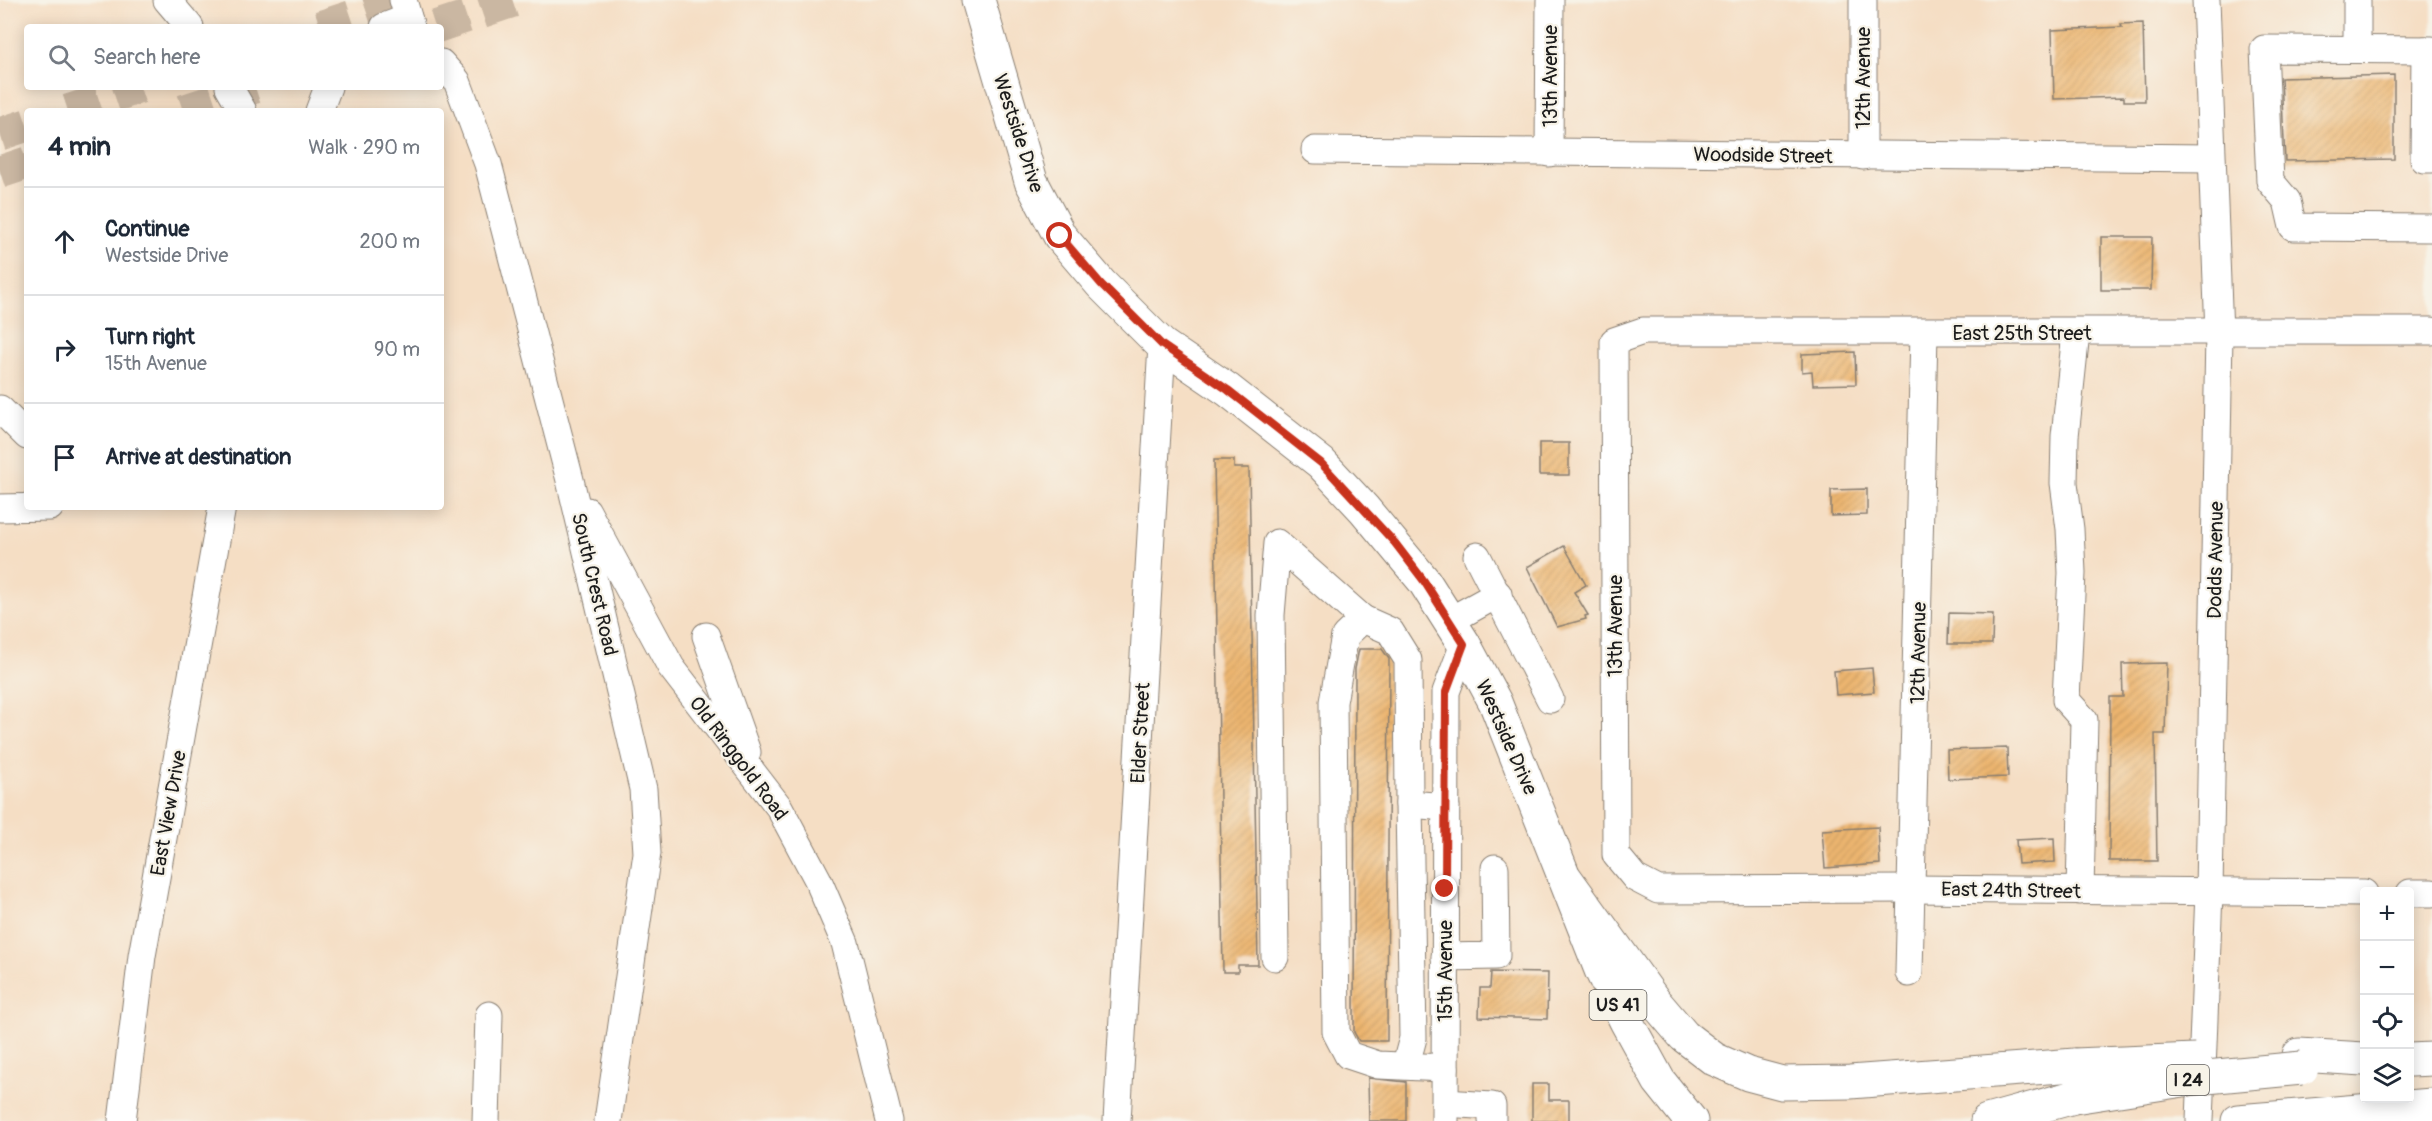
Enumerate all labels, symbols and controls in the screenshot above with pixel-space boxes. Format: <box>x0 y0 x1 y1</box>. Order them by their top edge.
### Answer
search box <box>24 24 444 90</box>
street label: 13th Avenue <box>1538 25 1563 127</box>
street label: 12th Avenue <box>1851 27 1876 129</box>
icon: search <box>45 41 78 74</box>
text: Search here <box>93 43 200 71</box>
street label: Westside Drive <box>988 71 1050 196</box>
text: 4 min <box>48 131 111 163</box>
text: Walk · 290 m <box>308 135 420 160</box>
street label: Woodside Street <box>1693 142 1834 169</box>
text: Continue <box>105 215 189 243</box>
route start <box>1046 222 1072 248</box>
icon: ahead <box>48 225 81 258</box>
text: 200 m <box>359 229 420 254</box>
text: Westside Drive <box>105 243 228 268</box>
street label: East 25th Street <box>1952 321 2092 346</box>
text: Turn right <box>105 323 195 351</box>
icon: right <box>48 333 81 366</box>
text: 90 m <box>374 337 420 362</box>
text: 15th Avenue <box>105 351 207 376</box>
icon: arrive <box>48 441 81 474</box>
text: Arrive at destination <box>105 443 291 471</box>
street label: Dodds Avenue <box>2202 501 2229 619</box>
street label: South Crest Road <box>566 510 623 658</box>
street label: 13th Avenue <box>1603 575 1628 677</box>
street label: 12th Avenue <box>1905 602 1932 704</box>
street label: Westside Drive <box>1470 676 1543 799</box>
street label: Elder Street <box>1125 681 1156 784</box>
street label: Old Ringgold Road <box>684 691 793 825</box>
street label: East View Drive <box>145 748 192 878</box>
route end <box>1431 875 1457 901</box>
street label: East 24th Street <box>1941 877 2082 904</box>
map controls <box>2360 887 2414 1103</box>
button: + <box>2360 887 2414 941</box>
street label: 15th Avenue <box>1433 920 1458 1022</box>
button: − <box>2360 941 2414 995</box>
road number: US 41 <box>1590 990 1646 1020</box>
button: locate <box>2360 995 2414 1049</box>
button: layers <box>2360 1049 2414 1103</box>
road number: I 24 <box>2167 1065 2209 1095</box>

